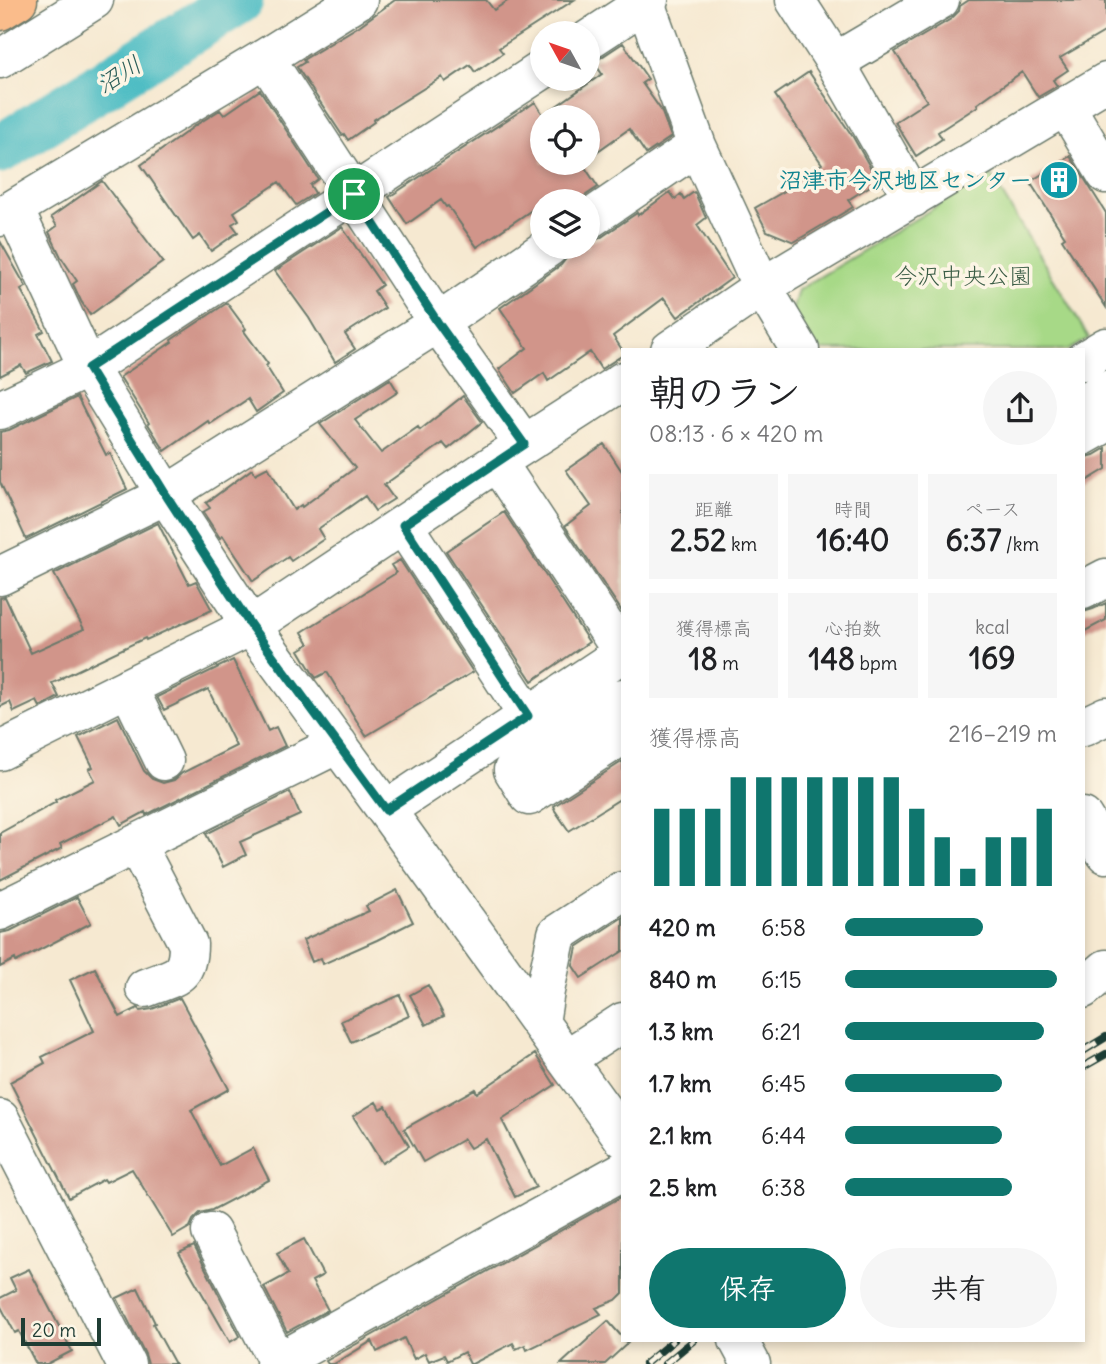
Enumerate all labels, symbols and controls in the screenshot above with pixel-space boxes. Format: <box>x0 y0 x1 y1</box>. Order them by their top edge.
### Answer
north arrow <box>530 21 600 91</box>
map controls <box>530 21 600 259</box>
water label: 沼川 <box>90 49 147 100</box>
button: locate <box>530 105 600 175</box>
building icon: 沼津市今沢地区センター <box>1038 159 1080 201</box>
pin <box>324 164 384 224</box>
place label: 沼津市今沢地区センター <box>779 165 1032 194</box>
icon: arrive <box>335 175 373 213</box>
button: layers <box>530 189 600 259</box>
park label: 今沢中央公園 <box>894 261 1032 290</box>
text: 朝のラン <box>649 369 801 416</box>
button: share <box>983 371 1057 445</box>
text: 08:13 · 6 × 420 m <box>649 419 823 448</box>
text: 距離 <box>695 497 733 521</box>
text: 時間 <box>834 497 872 521</box>
text: ペース <box>964 497 1020 521</box>
text: 2.52 <box>670 521 726 559</box>
text: 16:40 <box>816 521 890 559</box>
text: 6:37 <box>946 521 1001 559</box>
text: km <box>726 532 757 556</box>
text: /km <box>1001 532 1039 556</box>
text: kcal <box>975 615 1009 639</box>
text: 獲得標高 <box>676 616 752 640</box>
text: 心拍数 <box>824 616 882 640</box>
text: 169 <box>969 639 1016 677</box>
text: 18 <box>688 640 718 678</box>
text: 148 <box>808 640 855 678</box>
text: m <box>718 651 739 675</box>
text: bpm <box>855 651 898 675</box>
text: 216–219 m <box>948 719 1057 748</box>
text: 獲得標高 <box>649 723 741 752</box>
text: 420 m <box>649 913 716 942</box>
text: 6:58 <box>761 913 806 942</box>
text: 840 m <box>649 965 716 994</box>
text: 6:15 <box>761 965 802 994</box>
text: 1.3 km <box>649 1017 713 1046</box>
text: 6:21 <box>761 1017 801 1046</box>
text: 1.7 km <box>649 1069 712 1098</box>
text: 6:45 <box>761 1069 806 1098</box>
text: 2.1 km <box>649 1121 712 1150</box>
text: 6:44 <box>761 1121 806 1150</box>
text: 2.5 km <box>649 1173 717 1202</box>
text: 6:38 <box>761 1173 806 1202</box>
button: 保存 <box>649 1248 846 1328</box>
button: 共有 <box>860 1248 1057 1328</box>
scale bar <box>21 1315 102 1347</box>
text: 20 m <box>32 1318 76 1342</box>

